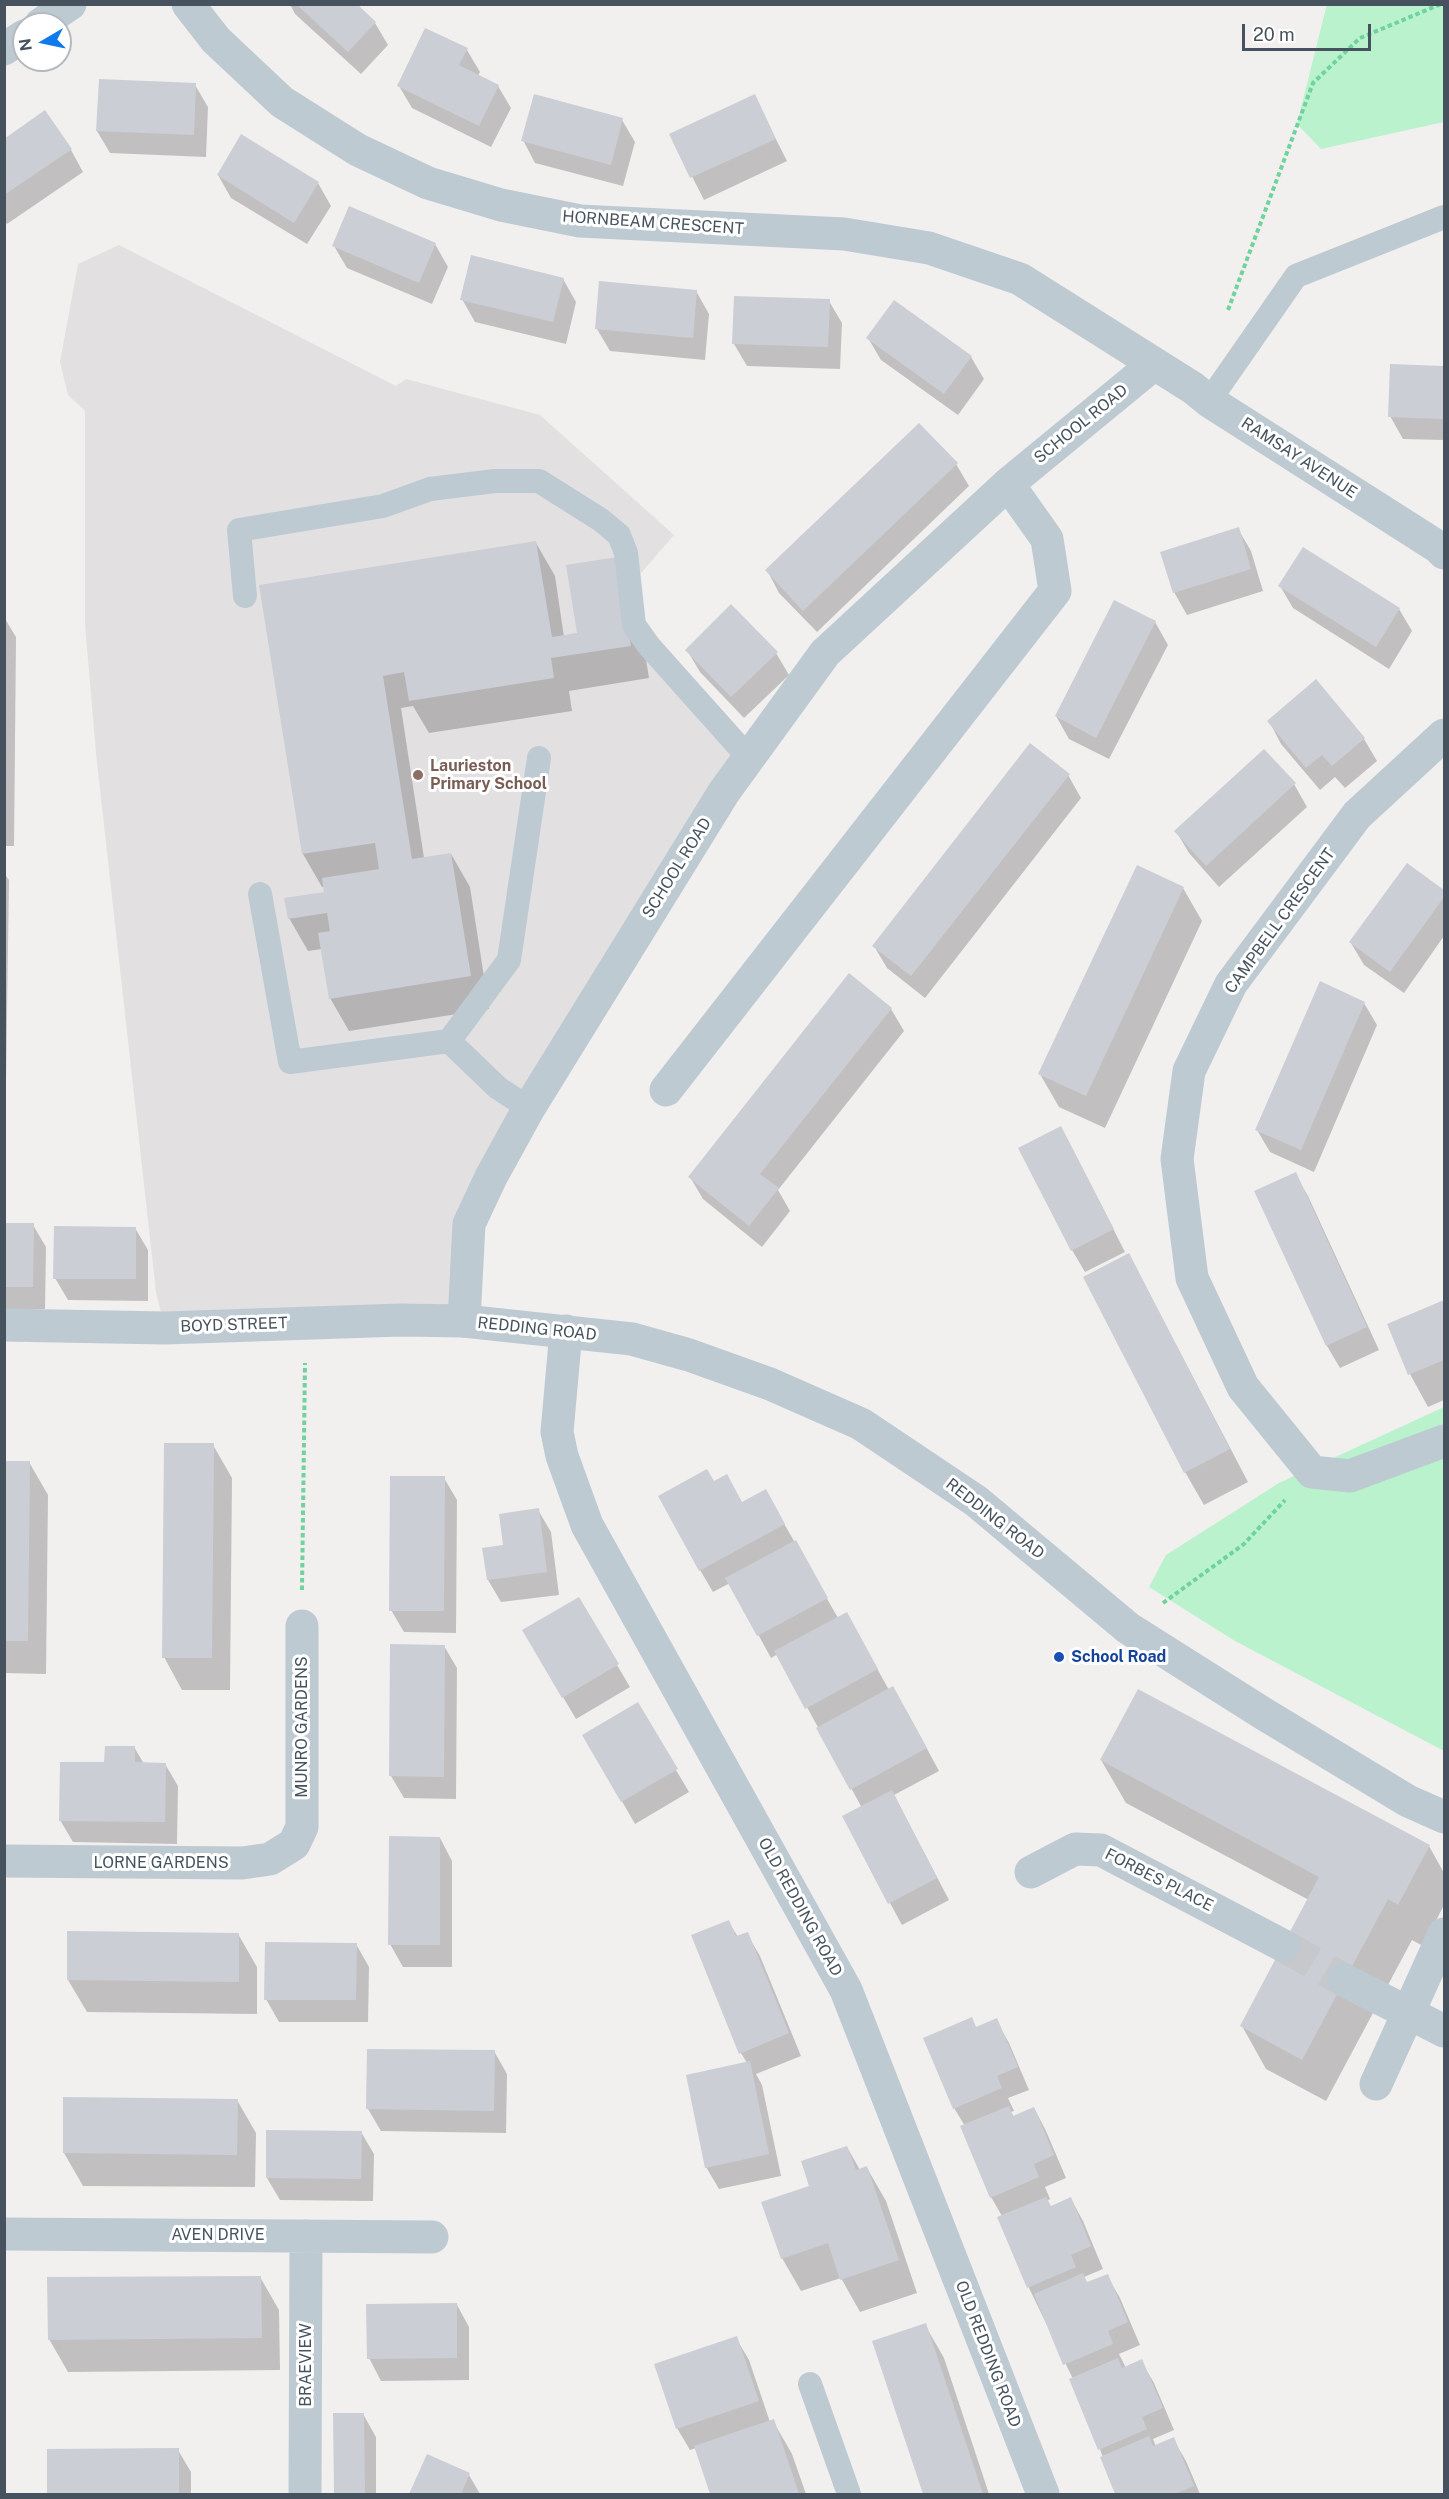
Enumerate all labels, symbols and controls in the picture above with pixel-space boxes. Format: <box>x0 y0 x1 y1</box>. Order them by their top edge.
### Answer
north arrow <box>12 12 72 72</box>
scale bar <box>1245 12 1374 50</box>
text: 20 m <box>1253 24 1295 45</box>
text: N <box>15 37 36 52</box>
street label: HORNBEAM CRESCENT <box>562 207 744 239</box>
street label: SCHOOL ROAD <box>1030 380 1132 468</box>
street label: RAMSAY AVENUE <box>1238 413 1360 503</box>
place label: Laurieston Primary School <box>430 756 547 794</box>
marker: Laurieston Primary School <box>411 768 425 782</box>
street label: SCHOOL ROAD <box>638 814 716 922</box>
street label: CAMPBELL CRESCENT <box>1221 845 1339 997</box>
street label: REDDING ROAD <box>477 1313 597 1345</box>
street label: BOYD STREET <box>180 1314 288 1336</box>
street label: REDDING ROAD <box>942 1475 1048 1563</box>
place label: School Road <box>1071 1647 1166 1667</box>
marker: School Road <box>1052 1650 1066 1664</box>
street label: MUNRO GARDENS <box>292 1656 312 1798</box>
street label: OLD REDDING ROAD <box>754 1834 846 1980</box>
street label: FORBES PLACE <box>1102 1844 1216 1916</box>
street label: LORNE GARDENS <box>93 1853 229 1873</box>
street label: AVEN DRIVE <box>171 2225 265 2245</box>
street label: OLD REDDING ROAD <box>951 2278 1025 2430</box>
street label: BRAEVIEW <box>296 2323 316 2407</box>

